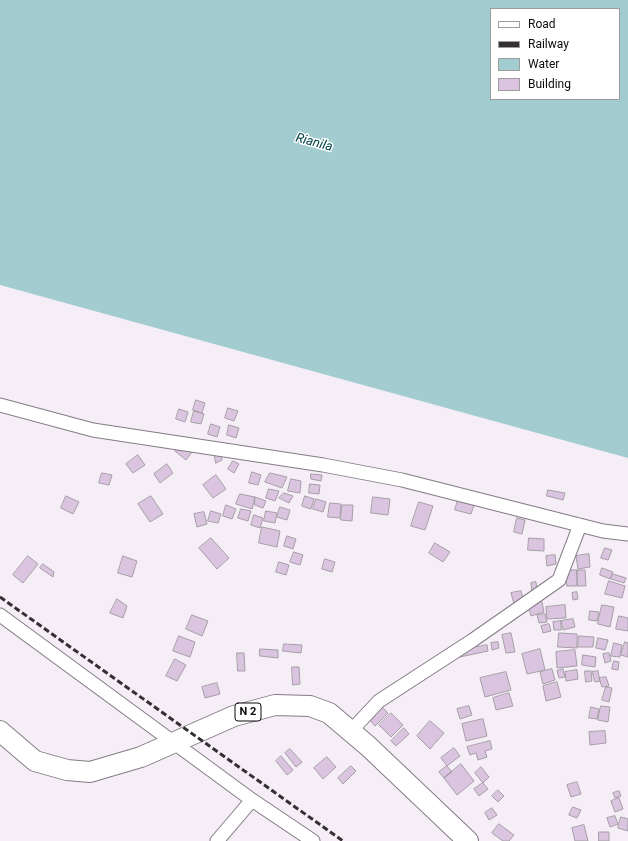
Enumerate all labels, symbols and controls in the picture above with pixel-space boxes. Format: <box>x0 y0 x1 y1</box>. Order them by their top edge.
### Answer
legend <box>490 8 620 100</box>
text: Road <box>528 17 556 31</box>
text: Railway <box>528 37 569 51</box>
text: Water <box>528 57 559 71</box>
text: Building <box>528 77 571 91</box>
water label: Rianila <box>294 131 334 155</box>
road number: N 2 <box>235 703 261 721</box>

